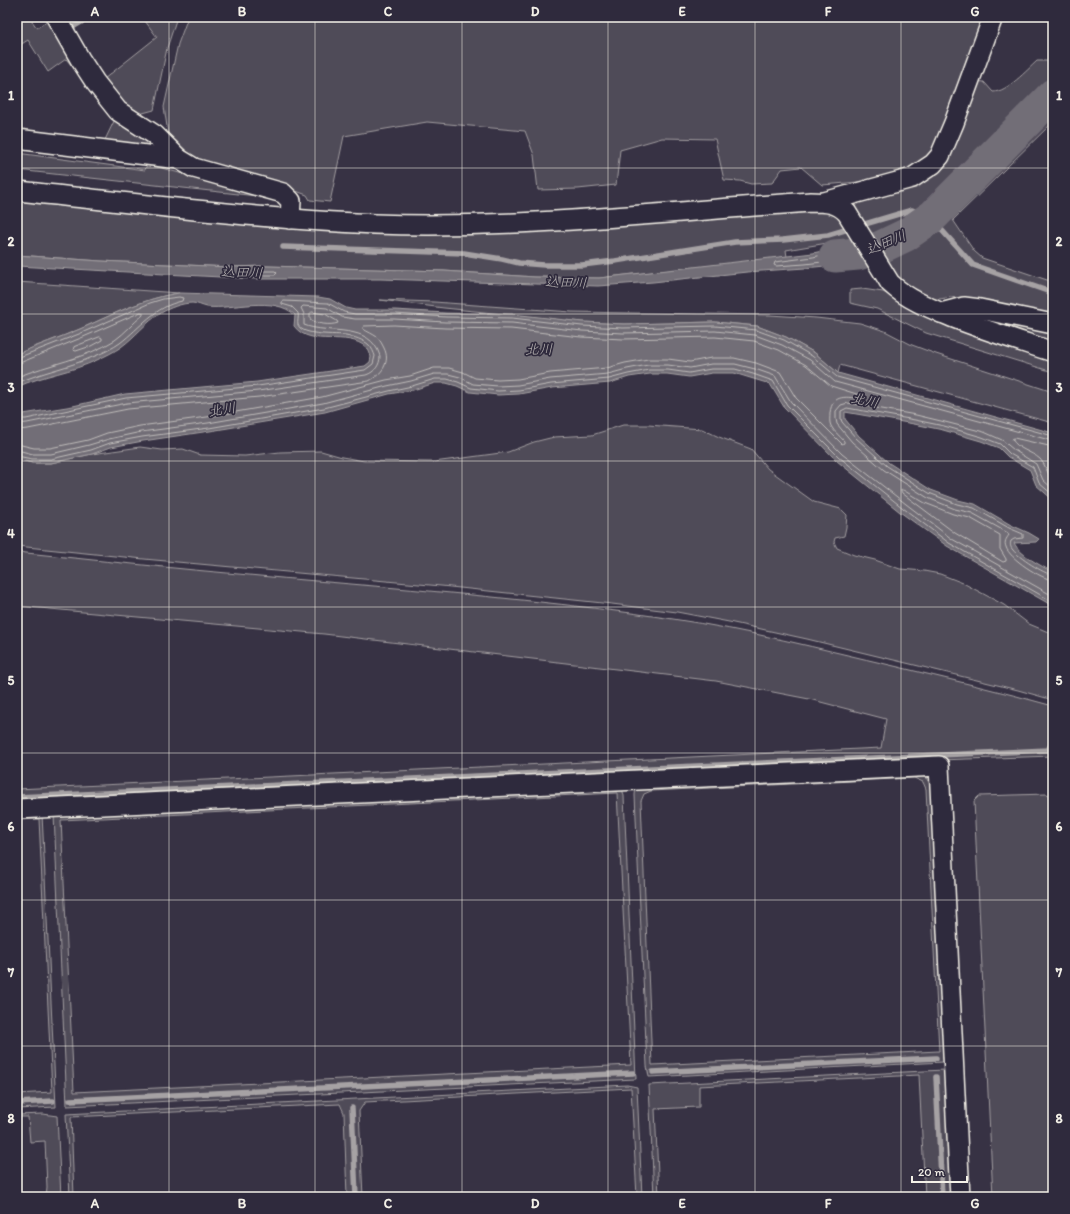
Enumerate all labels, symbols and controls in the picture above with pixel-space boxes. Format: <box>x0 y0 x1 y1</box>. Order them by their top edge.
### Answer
text: A <box>90 4 100 19</box>
text: B <box>238 4 247 19</box>
text: C <box>384 4 393 19</box>
text: D <box>531 4 540 19</box>
text: E <box>678 4 686 19</box>
text: F <box>825 4 832 19</box>
text: G <box>971 4 980 19</box>
text: 1 <box>8 88 14 103</box>
text: 1 <box>1056 88 1062 103</box>
water label: 込田川 <box>864 227 909 258</box>
text: 2 <box>8 234 15 249</box>
text: 2 <box>1056 234 1063 249</box>
water label: 込田川 <box>221 263 263 282</box>
water label: 込田川 <box>545 273 587 292</box>
water label: 北川 <box>525 341 553 358</box>
text: 3 <box>7 380 15 395</box>
text: 3 <box>1055 380 1063 395</box>
water label: 北川 <box>849 389 880 412</box>
water label: 北川 <box>207 399 237 420</box>
text: 4 <box>7 526 15 541</box>
text: 4 <box>1055 526 1063 541</box>
text: 5 <box>8 673 15 688</box>
text: 5 <box>1056 673 1063 688</box>
text: 6 <box>8 819 15 834</box>
text: 6 <box>1056 819 1063 834</box>
text: 7 <box>7 965 15 980</box>
text: 7 <box>1055 965 1063 980</box>
text: 8 <box>7 1111 15 1126</box>
text: 8 <box>1055 1111 1063 1126</box>
scale bar <box>912 1158 967 1184</box>
text: 20 m <box>918 1165 945 1179</box>
text: A <box>90 1196 100 1211</box>
text: B <box>238 1196 247 1211</box>
text: C <box>384 1196 393 1211</box>
text: D <box>531 1196 540 1211</box>
text: E <box>678 1196 686 1211</box>
text: F <box>825 1196 832 1211</box>
text: G <box>971 1196 980 1211</box>

